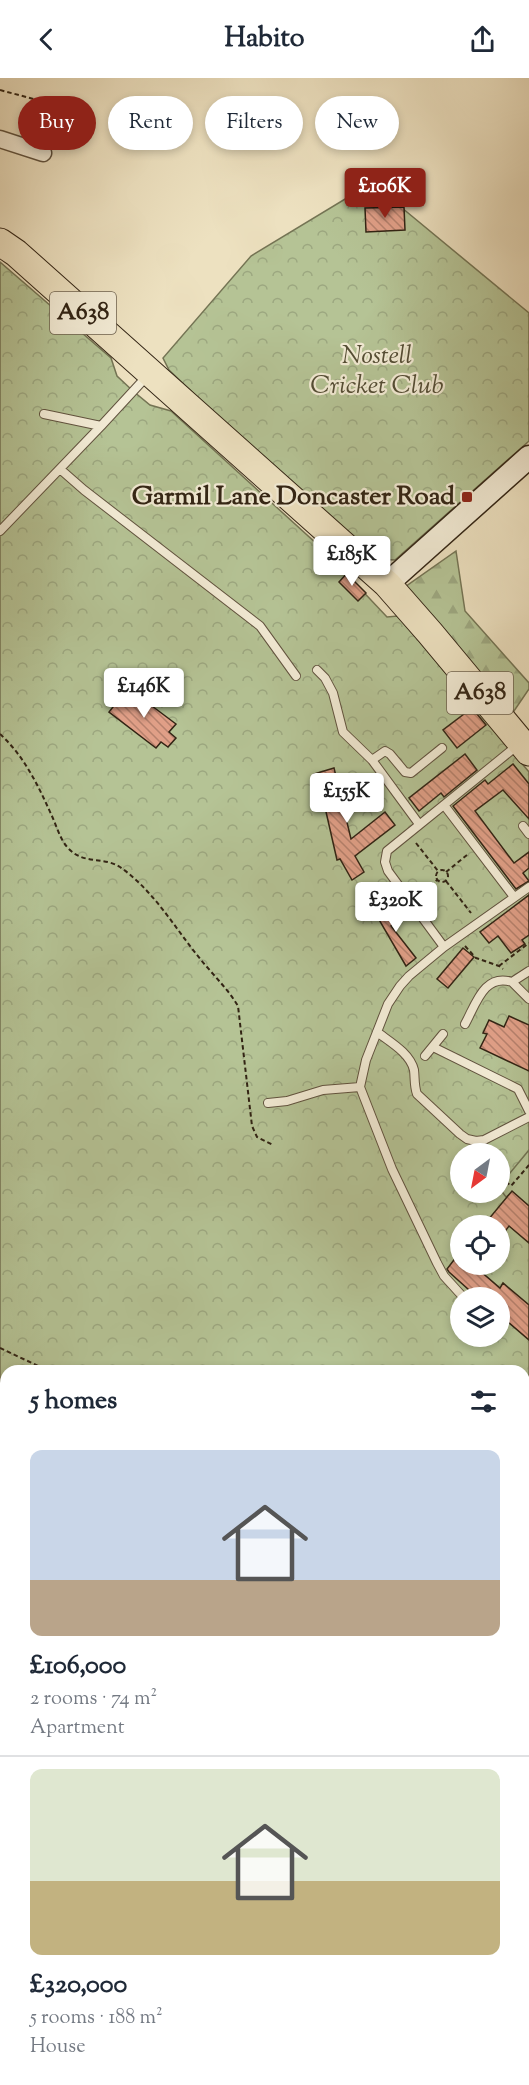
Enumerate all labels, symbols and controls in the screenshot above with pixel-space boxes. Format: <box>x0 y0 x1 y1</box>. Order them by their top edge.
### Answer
text: Habito <box>225 20 304 59</box>
icon: back <box>30 23 63 56</box>
icon: share <box>466 23 499 56</box>
chip: Buy <box>18 96 96 150</box>
chip: Rent <box>108 96 193 150</box>
chip: Filters <box>205 96 303 150</box>
chip: New <box>315 96 399 150</box>
pin: £106K <box>343 168 427 219</box>
text: £106K <box>359 173 411 202</box>
road number: A638 <box>50 292 116 334</box>
park label: Nostell Cricket Club <box>310 338 444 405</box>
place label: Garmil Lane Doncaster Road <box>132 479 455 516</box>
marker: Garmil Lane Doncaster Road <box>460 490 474 504</box>
pin: £185K <box>310 536 394 587</box>
text: £185K <box>327 541 377 570</box>
pin: £146K <box>102 668 186 719</box>
road number: A638 <box>447 672 513 714</box>
text: £146K <box>118 673 170 702</box>
pin: £155K <box>305 773 389 824</box>
text: £155K <box>324 778 370 807</box>
pin: £320K <box>354 882 438 933</box>
text: £320K <box>369 887 423 916</box>
north arrow <box>450 1143 510 1203</box>
map controls <box>450 1143 510 1347</box>
button: locate <box>450 1215 510 1275</box>
button: layers <box>450 1287 510 1347</box>
text: 5 homes <box>30 1383 117 1420</box>
icon: filters <box>467 1385 500 1418</box>
icon: home <box>211 1489 319 1597</box>
text: £106,000 <box>30 1648 126 1685</box>
text: 2 rooms · 74 m² <box>30 1685 157 1714</box>
text: Apartment <box>30 1714 125 1743</box>
icon: home <box>211 1808 319 1916</box>
text: £320,000 <box>30 1967 127 2004</box>
text: 5 rooms · 188 m² <box>30 2004 163 2033</box>
text: House <box>30 2033 85 2062</box>

